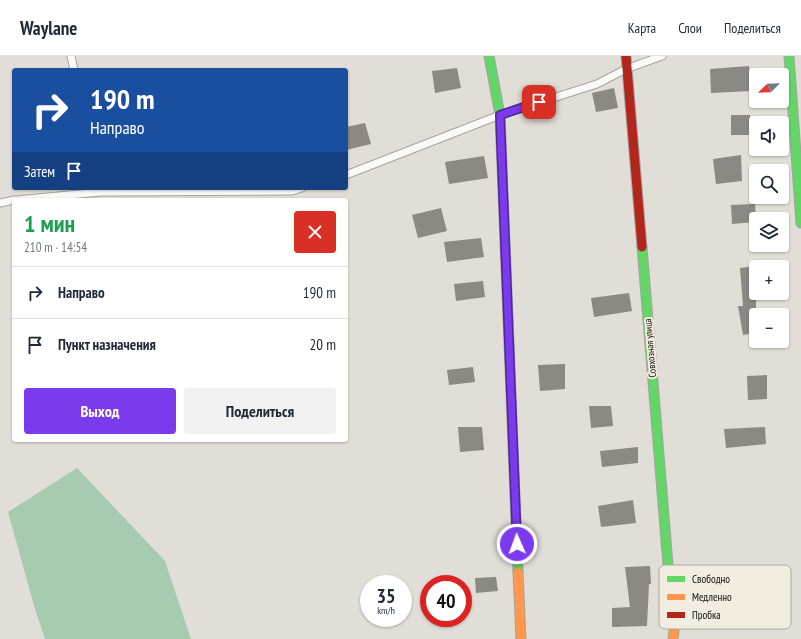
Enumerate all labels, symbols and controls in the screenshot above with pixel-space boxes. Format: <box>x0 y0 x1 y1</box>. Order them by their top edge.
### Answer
text: Waylane <box>20 16 77 40</box>
text: Карта <box>628 19 656 37</box>
text: Слои <box>678 19 702 37</box>
text: Поделиться <box>724 19 781 37</box>
north arrow <box>749 68 789 108</box>
map controls <box>749 68 789 348</box>
text: 190 m <box>90 80 154 117</box>
icon: right <box>24 84 76 136</box>
pin <box>522 85 556 119</box>
icon: arrive <box>528 91 550 113</box>
text: Направо <box>90 116 145 139</box>
button: sound <box>749 116 789 156</box>
icon: arrive <box>63 160 85 182</box>
text: Затем <box>24 162 55 181</box>
button: search <box>749 164 789 204</box>
text: 1 мин <box>24 208 75 239</box>
button: close <box>294 211 336 253</box>
button: layers <box>749 212 789 252</box>
text: 210 m · 14:54 <box>24 239 87 256</box>
button: + <box>749 260 789 300</box>
icon: right <box>24 282 46 304</box>
text: Направо <box>58 283 105 302</box>
text: 190 m <box>303 283 336 302</box>
button: − <box>749 308 789 348</box>
street label: Совхозная улица <box>641 318 659 378</box>
icon: arrive <box>24 334 46 356</box>
text: Пункт назначения <box>58 335 156 354</box>
text: 20 m <box>310 335 336 354</box>
button: Выход <box>24 388 176 434</box>
button: Поделиться <box>184 388 336 434</box>
position arrow <box>496 523 538 565</box>
legend <box>659 565 791 629</box>
text: Свободно <box>692 572 730 586</box>
speed limit sign: 40 <box>420 575 472 627</box>
text: 35 <box>376 583 396 609</box>
text: Медленно <box>692 590 732 604</box>
text: km/h <box>377 604 395 617</box>
text: Пробка <box>692 608 721 622</box>

